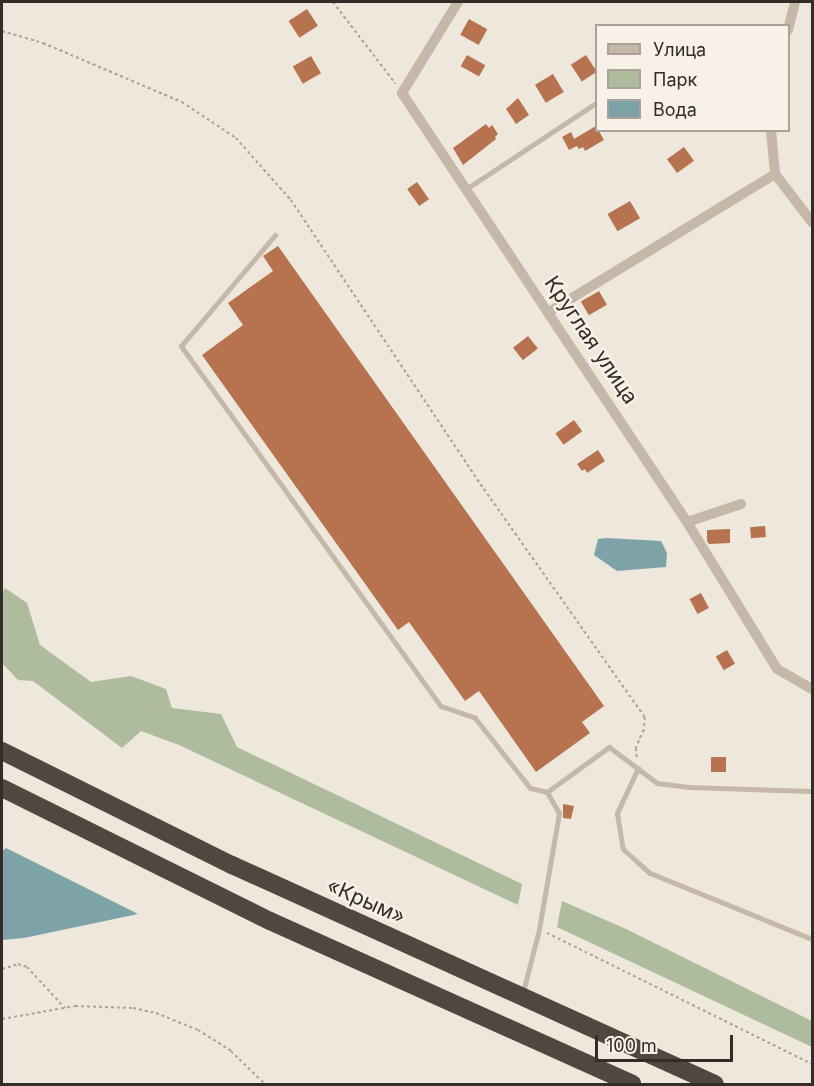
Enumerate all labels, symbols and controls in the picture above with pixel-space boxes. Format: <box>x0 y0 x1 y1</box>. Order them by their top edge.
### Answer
legend <box>595 24 790 132</box>
text: Улица <box>653 39 706 60</box>
text: Парк <box>653 69 697 90</box>
text: Вода <box>653 99 697 120</box>
street label: Круглая улица <box>539 271 643 409</box>
street label: «Крым» <box>323 873 409 929</box>
scale bar <box>598 1023 736 1061</box>
text: 100 m <box>606 1035 657 1056</box>

